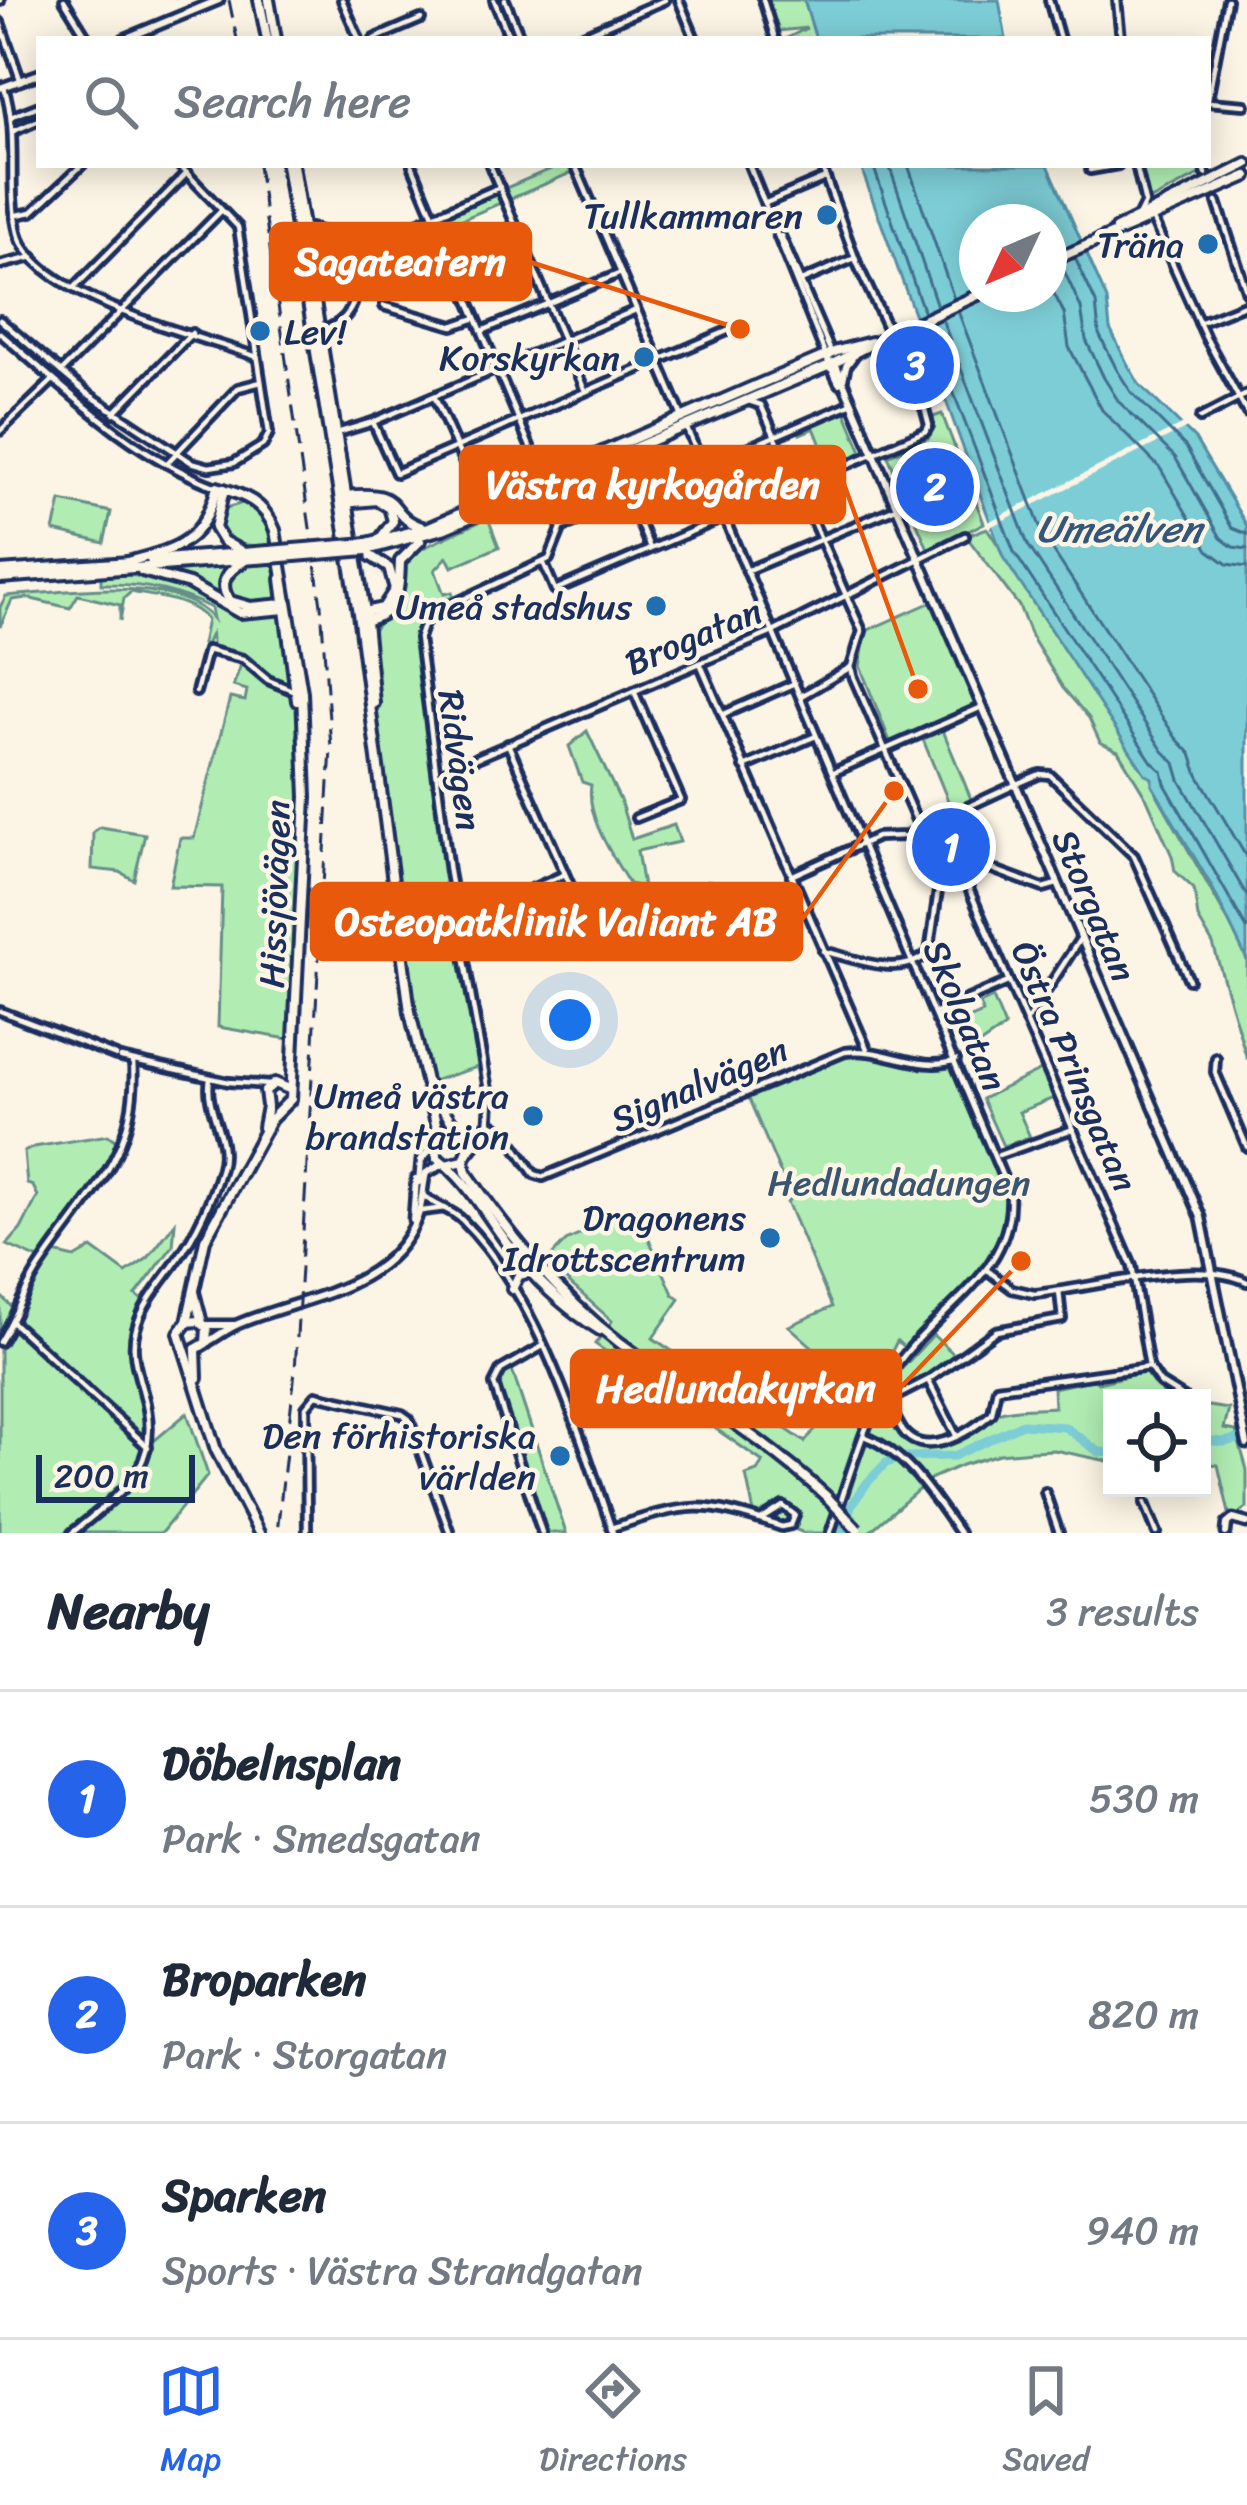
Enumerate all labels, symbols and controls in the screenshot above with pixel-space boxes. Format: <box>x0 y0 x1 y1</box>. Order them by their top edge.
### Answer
search box <box>36 36 1211 168</box>
text: Search here <box>174 62 411 142</box>
icon: search <box>78 69 144 135</box>
place label: Tullkammaren <box>583 184 803 248</box>
marker: Tullkammaren <box>814 202 840 228</box>
north arrow <box>959 204 1067 312</box>
place label: Träna <box>1097 213 1184 277</box>
callout: Sagateatern <box>271 224 530 299</box>
text: Sagateatern <box>293 227 506 296</box>
marker: Träna <box>1195 231 1221 257</box>
place label: Lev! <box>284 300 348 364</box>
marker: Lev! <box>247 318 273 344</box>
pin: 3 <box>876 320 954 410</box>
place label: Korskyrkan <box>439 326 620 390</box>
marker: Korskyrkan <box>631 344 657 370</box>
pin: 2 <box>896 442 974 532</box>
callout: Västra kyrkogården <box>461 447 844 522</box>
text: Västra kyrkogården <box>486 450 820 519</box>
water label: Umeälven <box>1036 494 1206 563</box>
place label: Umeå stadshus <box>395 575 632 639</box>
street label: Brogatan <box>615 579 772 695</box>
marker: Umeå stadshus <box>643 593 669 619</box>
street label: Ridvägen <box>418 686 502 835</box>
street label: Hissjövägen <box>240 799 310 989</box>
pin: 1 <box>912 802 990 892</box>
street label: Storgatan <box>1033 819 1155 992</box>
callout: Osteopatklinik Valiant AB <box>312 884 801 959</box>
text: Osteopatklinik Valiant AB <box>335 887 778 956</box>
street label: Skolgatan <box>904 929 1026 1101</box>
street label: Östra Prinsgatan <box>992 930 1156 1202</box>
your location <box>540 990 600 1050</box>
street label: Signalvägen <box>600 1019 799 1151</box>
place label: Umeå västra brandstation <box>305 1064 509 1169</box>
marker: Umeå västra brandstation <box>520 1103 546 1129</box>
park label: Hedlundadungen <box>767 1151 1031 1215</box>
place label: Dragonens Idrottscentrum <box>502 1186 746 1291</box>
marker: Dragonens Idrottscentrum <box>757 1225 783 1251</box>
callout: Hedlundakyrkan <box>572 1351 900 1426</box>
text: Hedlundakyrkan <box>596 1354 877 1423</box>
map controls <box>1103 1389 1211 1497</box>
button: locate <box>1103 1389 1211 1497</box>
place label: Den förhistoriska världen <box>262 1404 536 1509</box>
marker: Den förhistoriska världen <box>547 1443 573 1469</box>
text: 200 m <box>54 1447 149 1505</box>
scale bar <box>36 1449 195 1502</box>
text: Nearby <box>48 1566 209 1656</box>
text: 3 results <box>1046 1577 1199 1646</box>
text: Döbelnsplan <box>162 1724 401 1804</box>
text: 1 <box>79 1764 95 1833</box>
text: 530 m <box>1089 1764 1199 1833</box>
text: Park · Smedsgatan <box>162 1804 481 1873</box>
text: Broparken <box>162 1940 366 2020</box>
text: 2 <box>76 1980 98 2049</box>
text: 820 m <box>1088 1980 1199 2049</box>
text: Park · Storgatan <box>162 2020 447 2089</box>
text: Sparken <box>162 2156 326 2236</box>
text: 3 <box>76 2196 98 2265</box>
text: 940 m <box>1086 2196 1199 2265</box>
text: Sports · Västra Strandgatan <box>162 2236 642 2305</box>
tab: Map <box>158 2358 224 2488</box>
tab: Directions <box>539 2358 687 2488</box>
tab: Saved <box>1002 2358 1089 2488</box>

